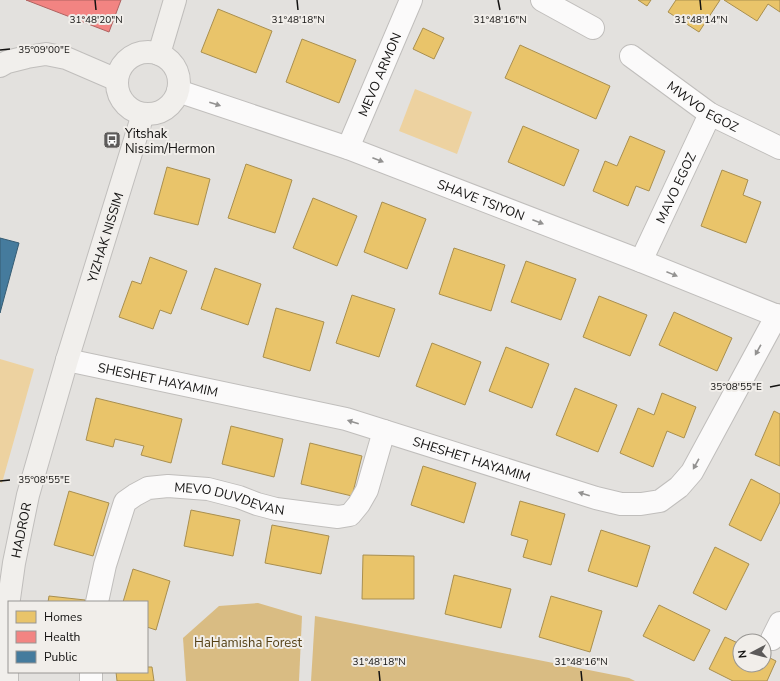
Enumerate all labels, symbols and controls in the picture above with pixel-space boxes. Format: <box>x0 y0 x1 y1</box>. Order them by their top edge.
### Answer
text: 31°48'20"N <box>69 13 123 27</box>
text: 31°48'18"N <box>271 13 325 27</box>
text: 31°48'16"N <box>473 13 527 27</box>
text: 31°48'14"N <box>674 13 728 27</box>
street label: MEVO ARMON <box>354 30 406 120</box>
text: 35°09'00"E <box>18 43 70 57</box>
street label: MWVO EGOZ <box>663 77 742 137</box>
one-way arrow <box>209 101 221 107</box>
place label: Yitshak Nissim/Hermon <box>124 125 215 158</box>
bus stop icon: Yitshak Nissim/Hermon <box>102 130 122 150</box>
street label: MAVO EGOZ <box>652 149 701 227</box>
one-way arrow <box>372 157 384 163</box>
street label: SHAVE TSIYON <box>435 175 527 225</box>
street label: YIZHAK NISSIM <box>83 190 128 286</box>
one-way arrow <box>532 219 544 225</box>
one-way arrow <box>667 271 679 277</box>
one-way arrow <box>755 344 762 355</box>
street label: SHESHET HAYAMIM <box>96 359 220 402</box>
text: 35°08'55"E <box>710 380 762 394</box>
one-way arrow <box>347 419 359 425</box>
street label: SHESHET HAYAMIM <box>410 433 532 487</box>
one-way arrow <box>693 458 699 470</box>
text: 35°08'55"E <box>18 473 70 487</box>
street label: MEVO DUVDEVAN <box>174 478 285 520</box>
one-way arrow <box>578 491 590 497</box>
street label: HADROR <box>7 501 36 560</box>
legend <box>8 601 148 673</box>
text: Homes <box>44 609 82 625</box>
text: Health <box>44 629 80 645</box>
north arrow <box>732 633 772 673</box>
park label: HaHamisha Forest <box>194 634 302 652</box>
text: Public <box>44 649 78 665</box>
text: N <box>735 649 751 659</box>
text: 31°48'18"N <box>352 655 406 669</box>
text: 31°48'16"N <box>554 655 608 669</box>

